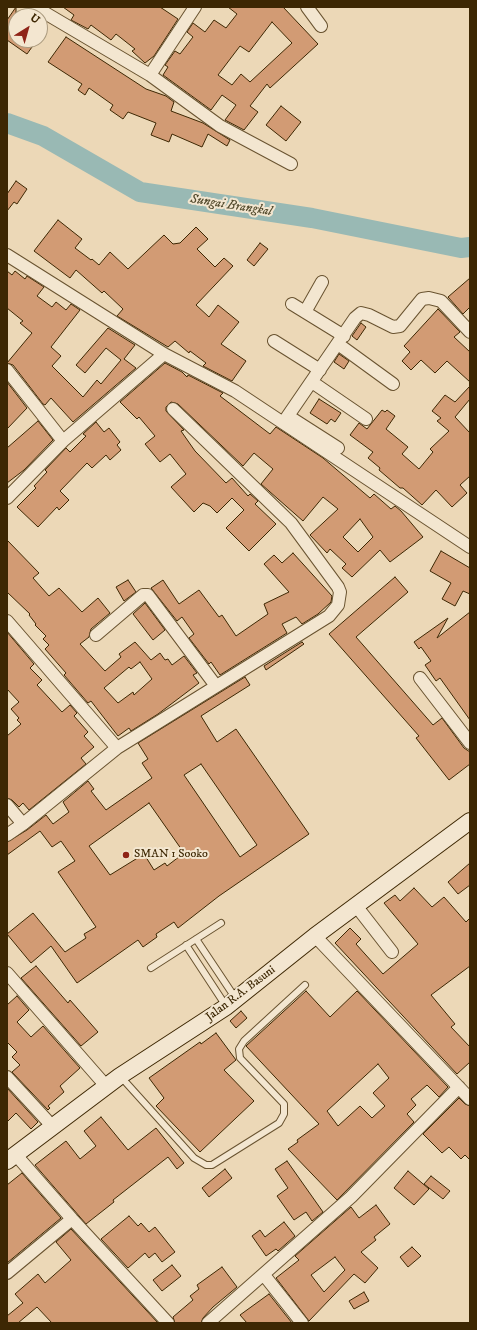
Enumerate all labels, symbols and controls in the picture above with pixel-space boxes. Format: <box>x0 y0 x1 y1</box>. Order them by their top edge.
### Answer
north arrow <box>8 8 48 48</box>
text: U <box>27 11 42 27</box>
water label: Sungai Brangkal <box>189 192 273 220</box>
place label: SMAN 1 Sooko <box>134 848 208 862</box>
marker: SMAN 1 Sooko <box>121 850 131 860</box>
street label: Jalan R.A. Basuni <box>203 963 279 1025</box>

